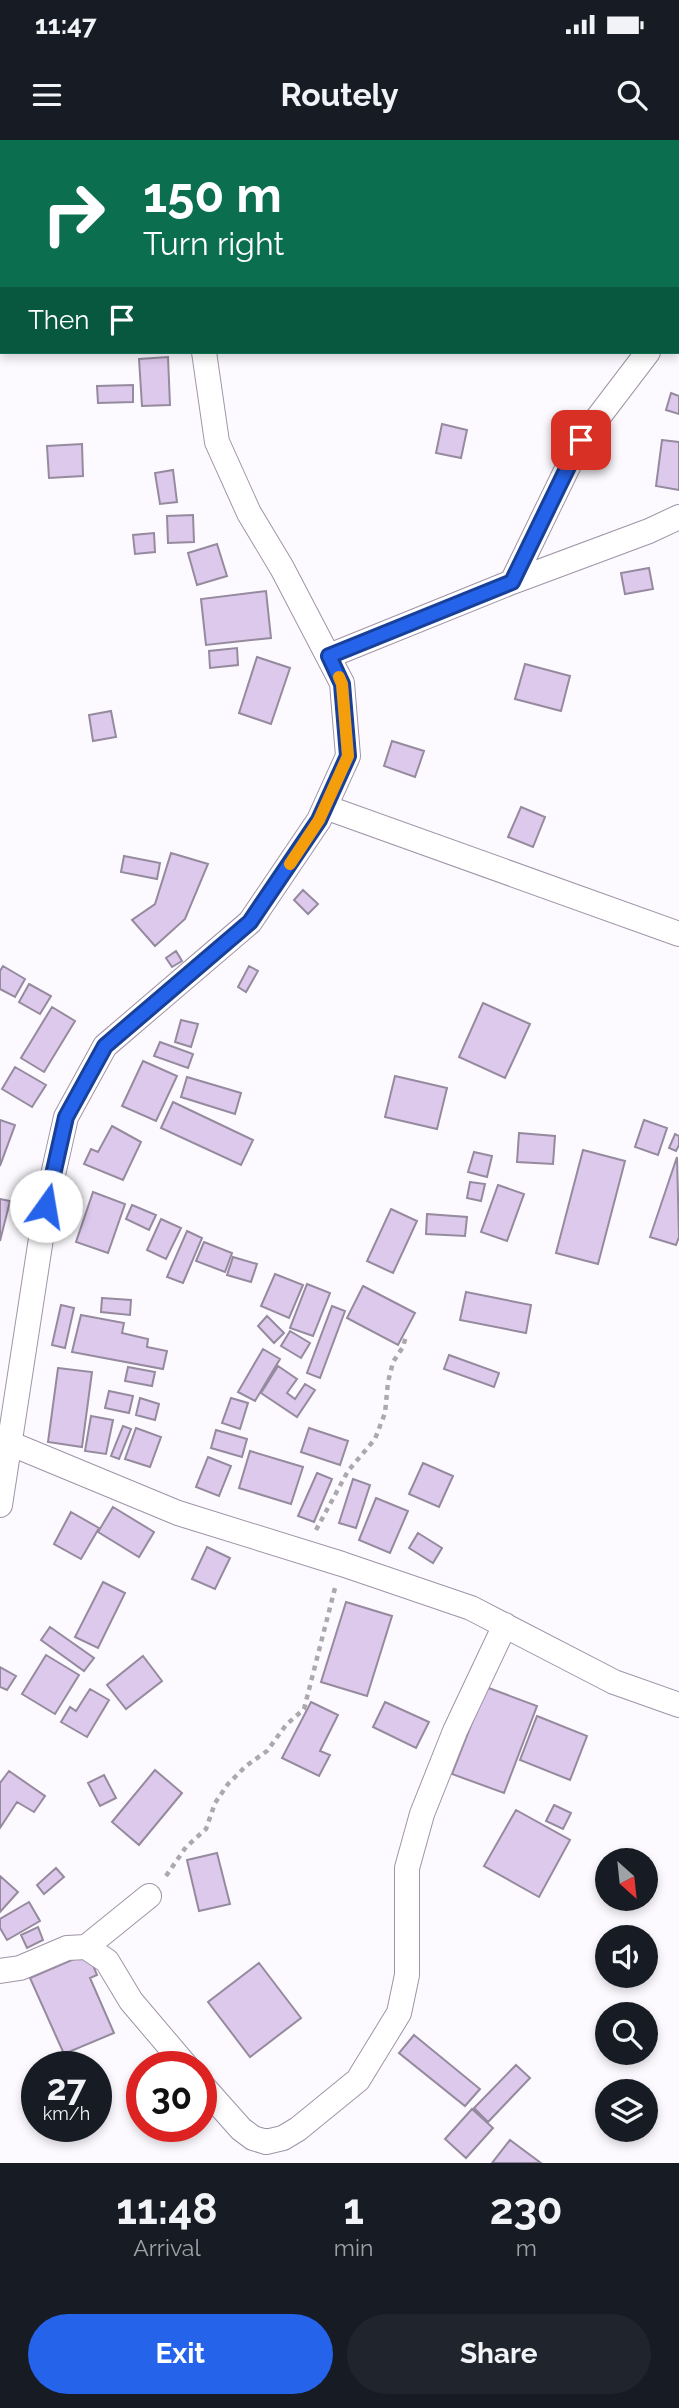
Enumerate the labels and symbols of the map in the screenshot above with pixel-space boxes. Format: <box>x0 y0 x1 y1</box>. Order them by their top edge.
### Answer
pin <box>551 410 611 470</box>
position arrow <box>9 1169 83 1243</box>
north arrow <box>595 1848 658 1911</box>
speed limit sign: 30 <box>126 2051 217 2142</box>

